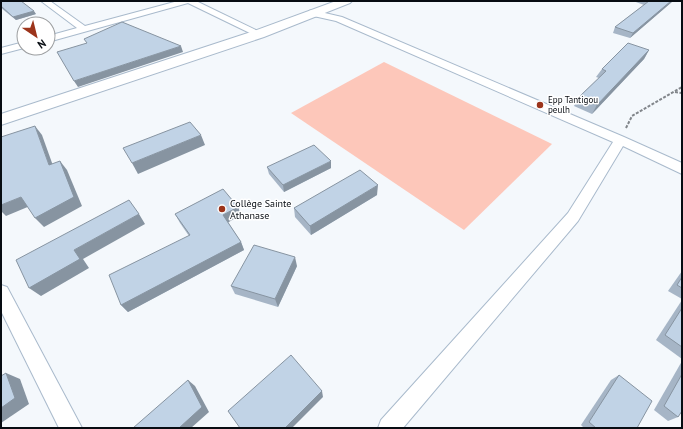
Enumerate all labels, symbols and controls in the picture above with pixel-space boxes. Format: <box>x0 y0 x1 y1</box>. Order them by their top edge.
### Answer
north arrow <box>16 16 56 56</box>
text: N <box>35 36 49 52</box>
place label: Epp Tantigou peulh <box>548 94 598 115</box>
marker: Epp Tantigou peulh <box>535 100 545 110</box>
place label: Collège Sainte Athanase <box>230 197 291 222</box>
marker: Collège Sainte Athanase <box>217 204 227 214</box>

